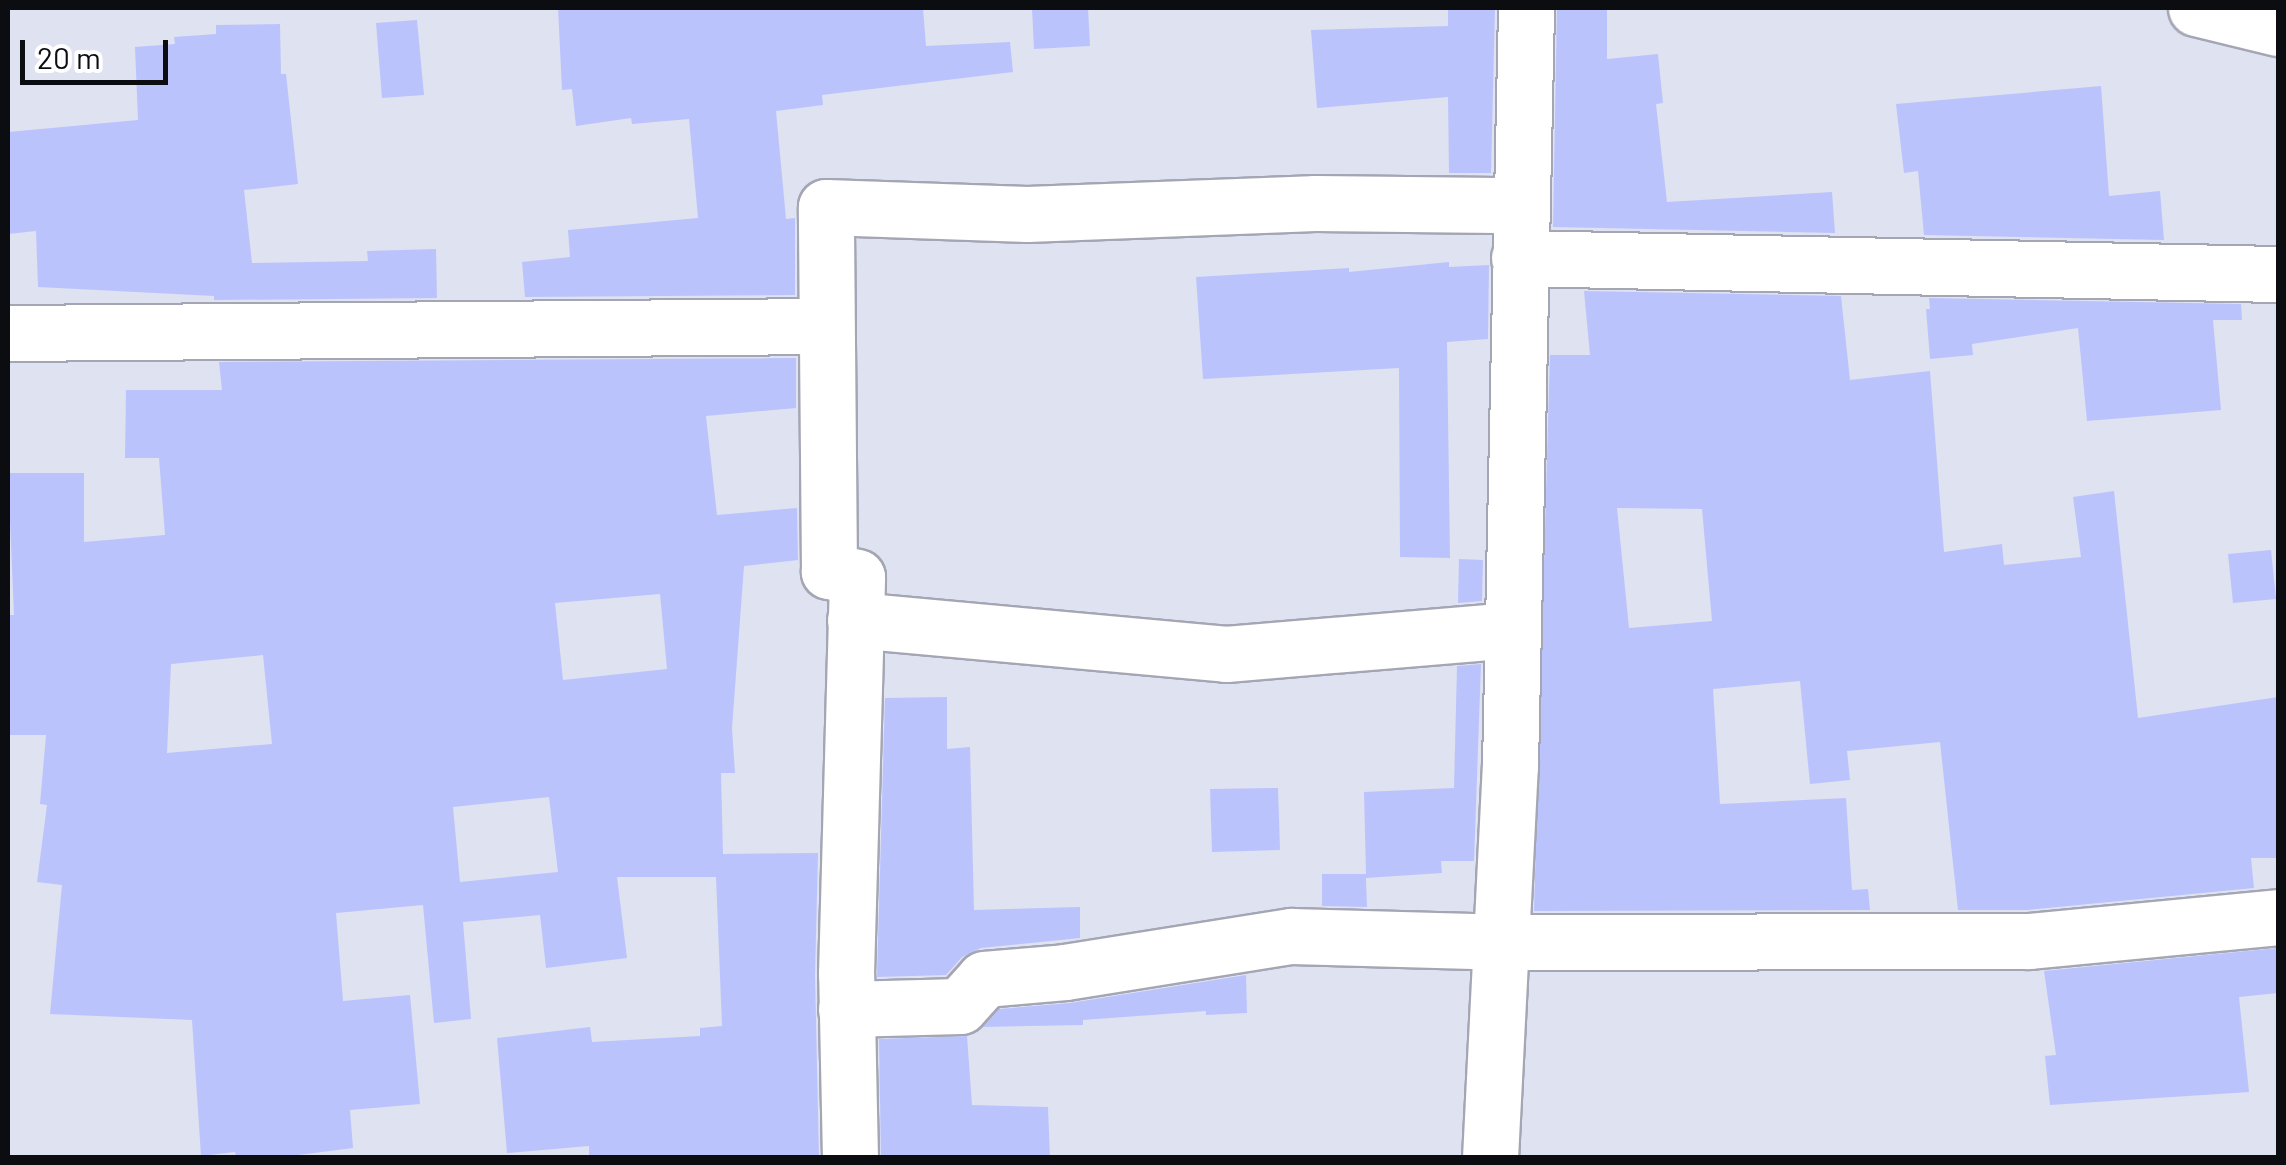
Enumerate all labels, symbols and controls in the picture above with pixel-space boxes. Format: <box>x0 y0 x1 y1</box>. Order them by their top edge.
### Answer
scale bar <box>25 20 172 82</box>
text: 20 m <box>37 39 101 75</box>

